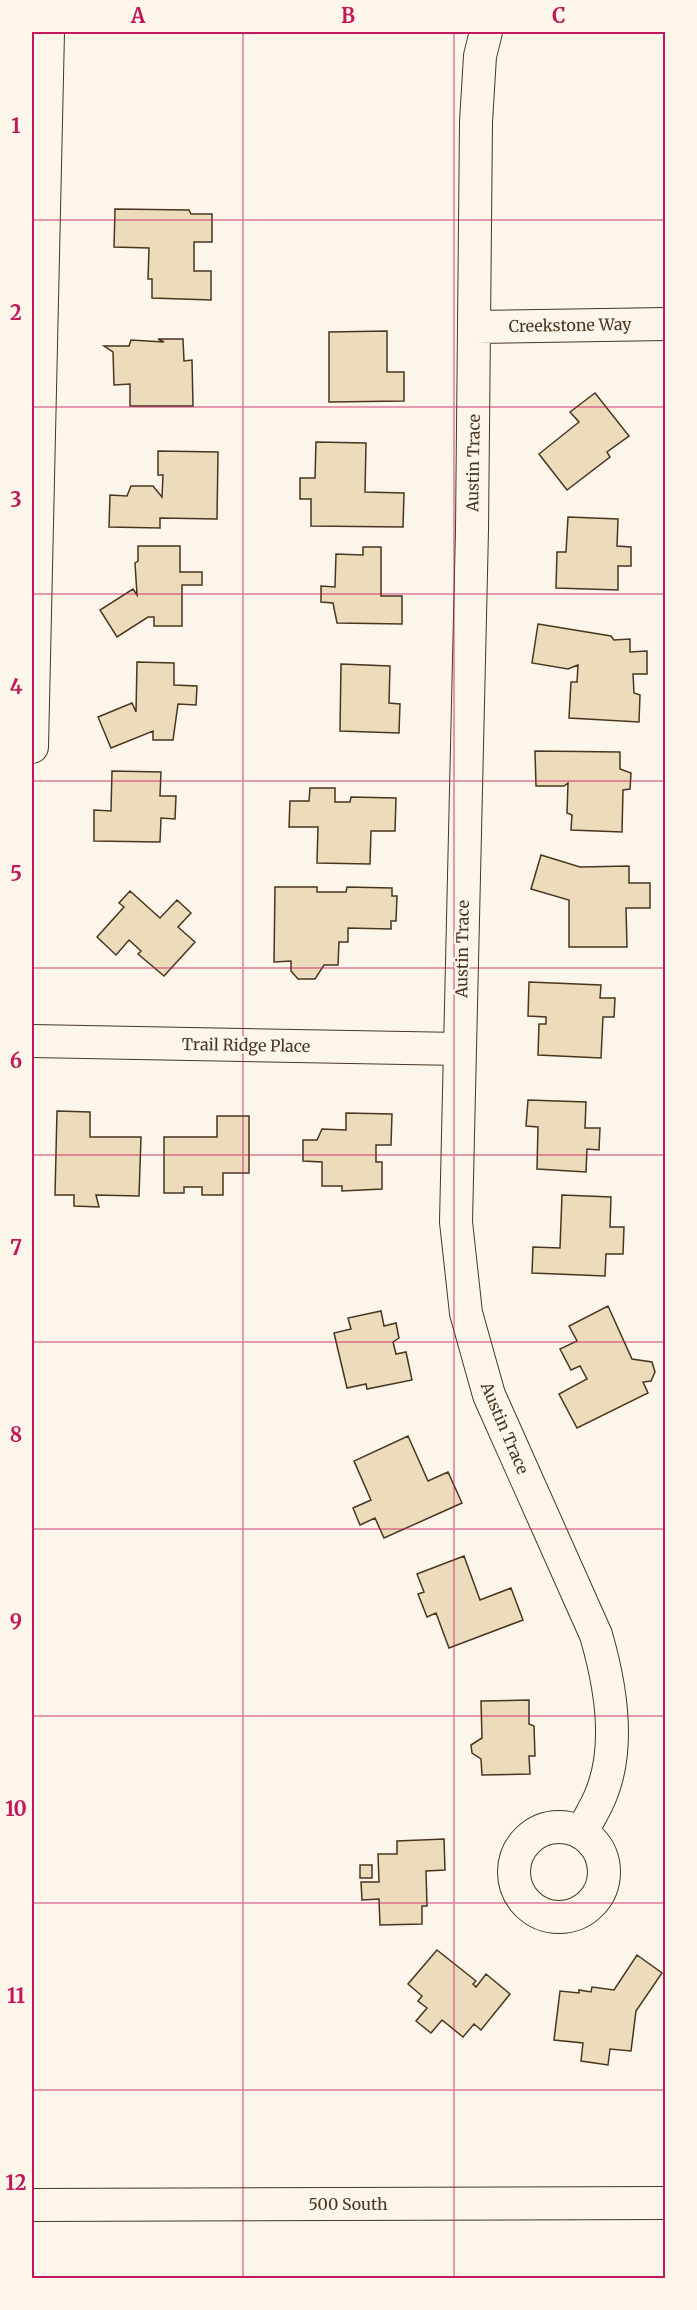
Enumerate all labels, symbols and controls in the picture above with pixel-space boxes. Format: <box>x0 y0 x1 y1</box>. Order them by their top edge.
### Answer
text: A <box>130 3 146 28</box>
text: B <box>341 3 355 28</box>
text: C <box>552 3 566 28</box>
text: 1 <box>11 113 21 138</box>
text: 2 <box>10 300 22 325</box>
street label: Creekstone Way <box>508 314 632 336</box>
street label: Austin Trace <box>462 414 484 513</box>
text: 3 <box>10 487 22 512</box>
text: 4 <box>10 674 23 699</box>
text: 5 <box>10 861 22 886</box>
street label: Austin Trace <box>451 900 473 999</box>
street label: Trail Ridge Place <box>182 1034 310 1056</box>
text: 6 <box>10 1048 22 1073</box>
text: 7 <box>10 1235 22 1260</box>
street label: Austin Trace <box>476 1378 533 1477</box>
text: 8 <box>10 1422 22 1447</box>
text: 9 <box>10 1609 22 1634</box>
text: 10 <box>5 1796 27 1821</box>
text: 11 <box>7 1983 25 2008</box>
text: 12 <box>6 2170 27 2195</box>
street label: 500 South <box>308 2194 388 2214</box>

